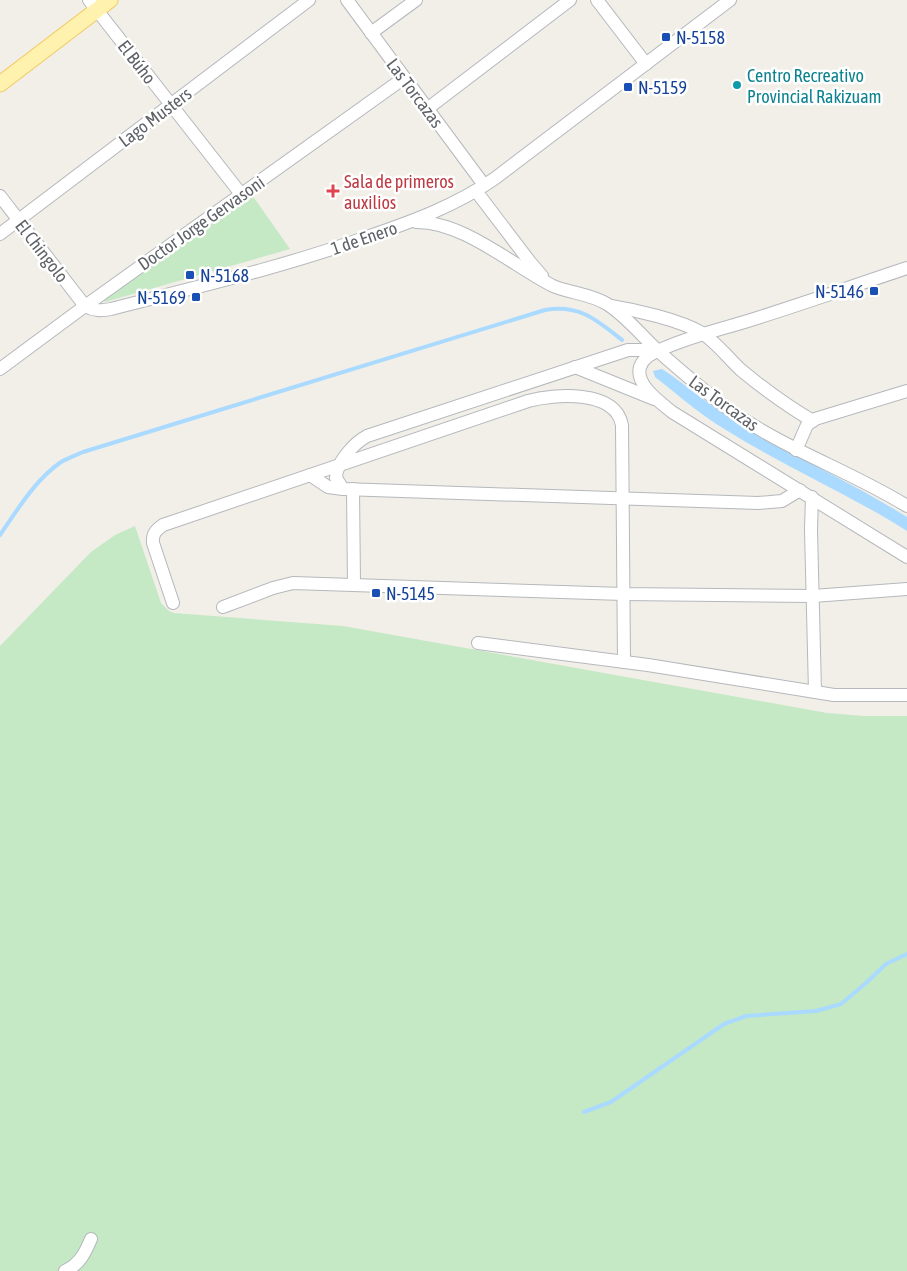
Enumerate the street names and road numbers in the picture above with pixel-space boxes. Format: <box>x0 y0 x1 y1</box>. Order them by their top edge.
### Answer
street label: El Búho <box>114 36 160 88</box>
street label: Las Torcazas <box>382 54 448 132</box>
street label: Lago Musters <box>115 83 195 151</box>
street label: Doctor Jorge Gervasoni <box>134 171 268 275</box>
street label: El Chingolo <box>11 216 73 286</box>
street label: 1 de Enero <box>328 217 400 259</box>
street label: Las Torcazas <box>685 371 763 435</box>

